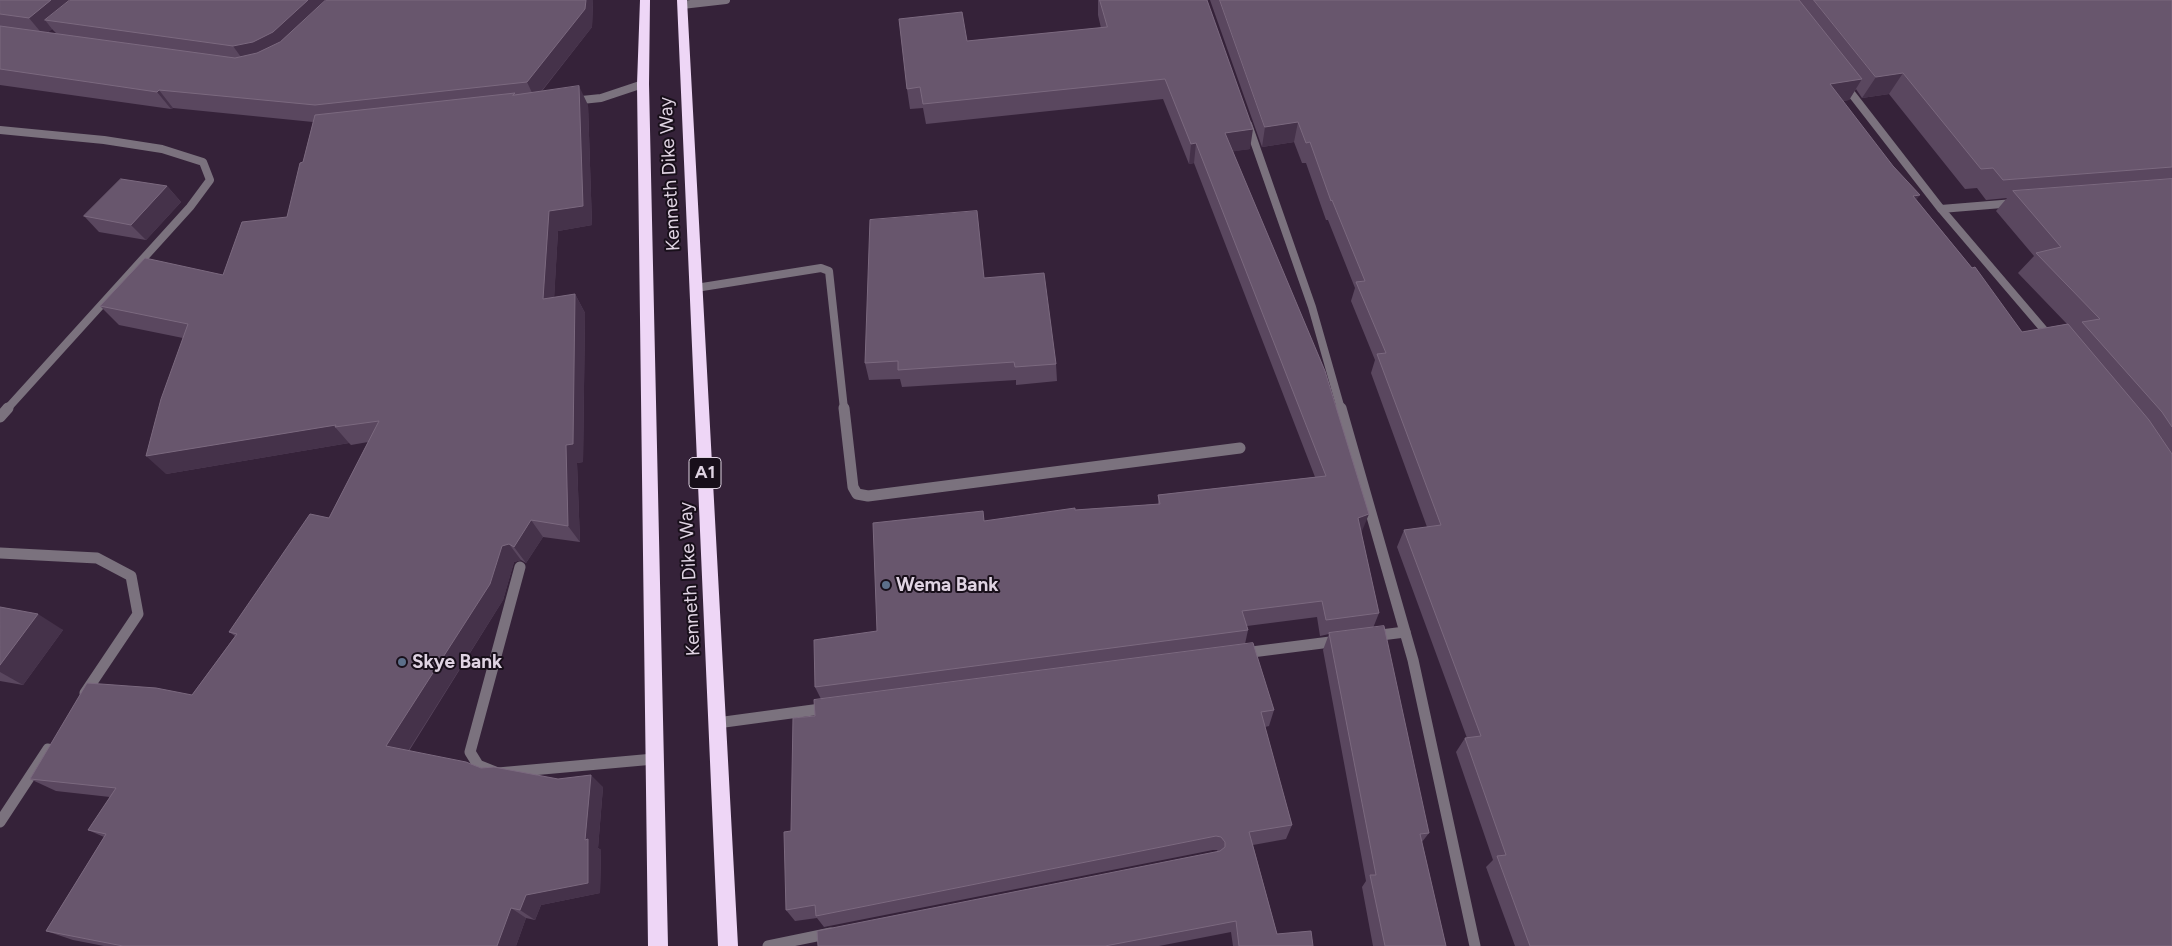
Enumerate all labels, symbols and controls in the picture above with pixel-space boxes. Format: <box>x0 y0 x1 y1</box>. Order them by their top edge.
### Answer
street label: Kenneth Dike Way <box>655 96 685 252</box>
road number: A1 <box>689 458 721 488</box>
street label: Kenneth Dike Way <box>675 501 705 657</box>
place label: Wema Bank <box>896 574 998 596</box>
marker: Wema Bank <box>880 579 892 591</box>
place label: Skye Bank <box>412 651 502 673</box>
marker: Skye Bank <box>396 656 408 668</box>

